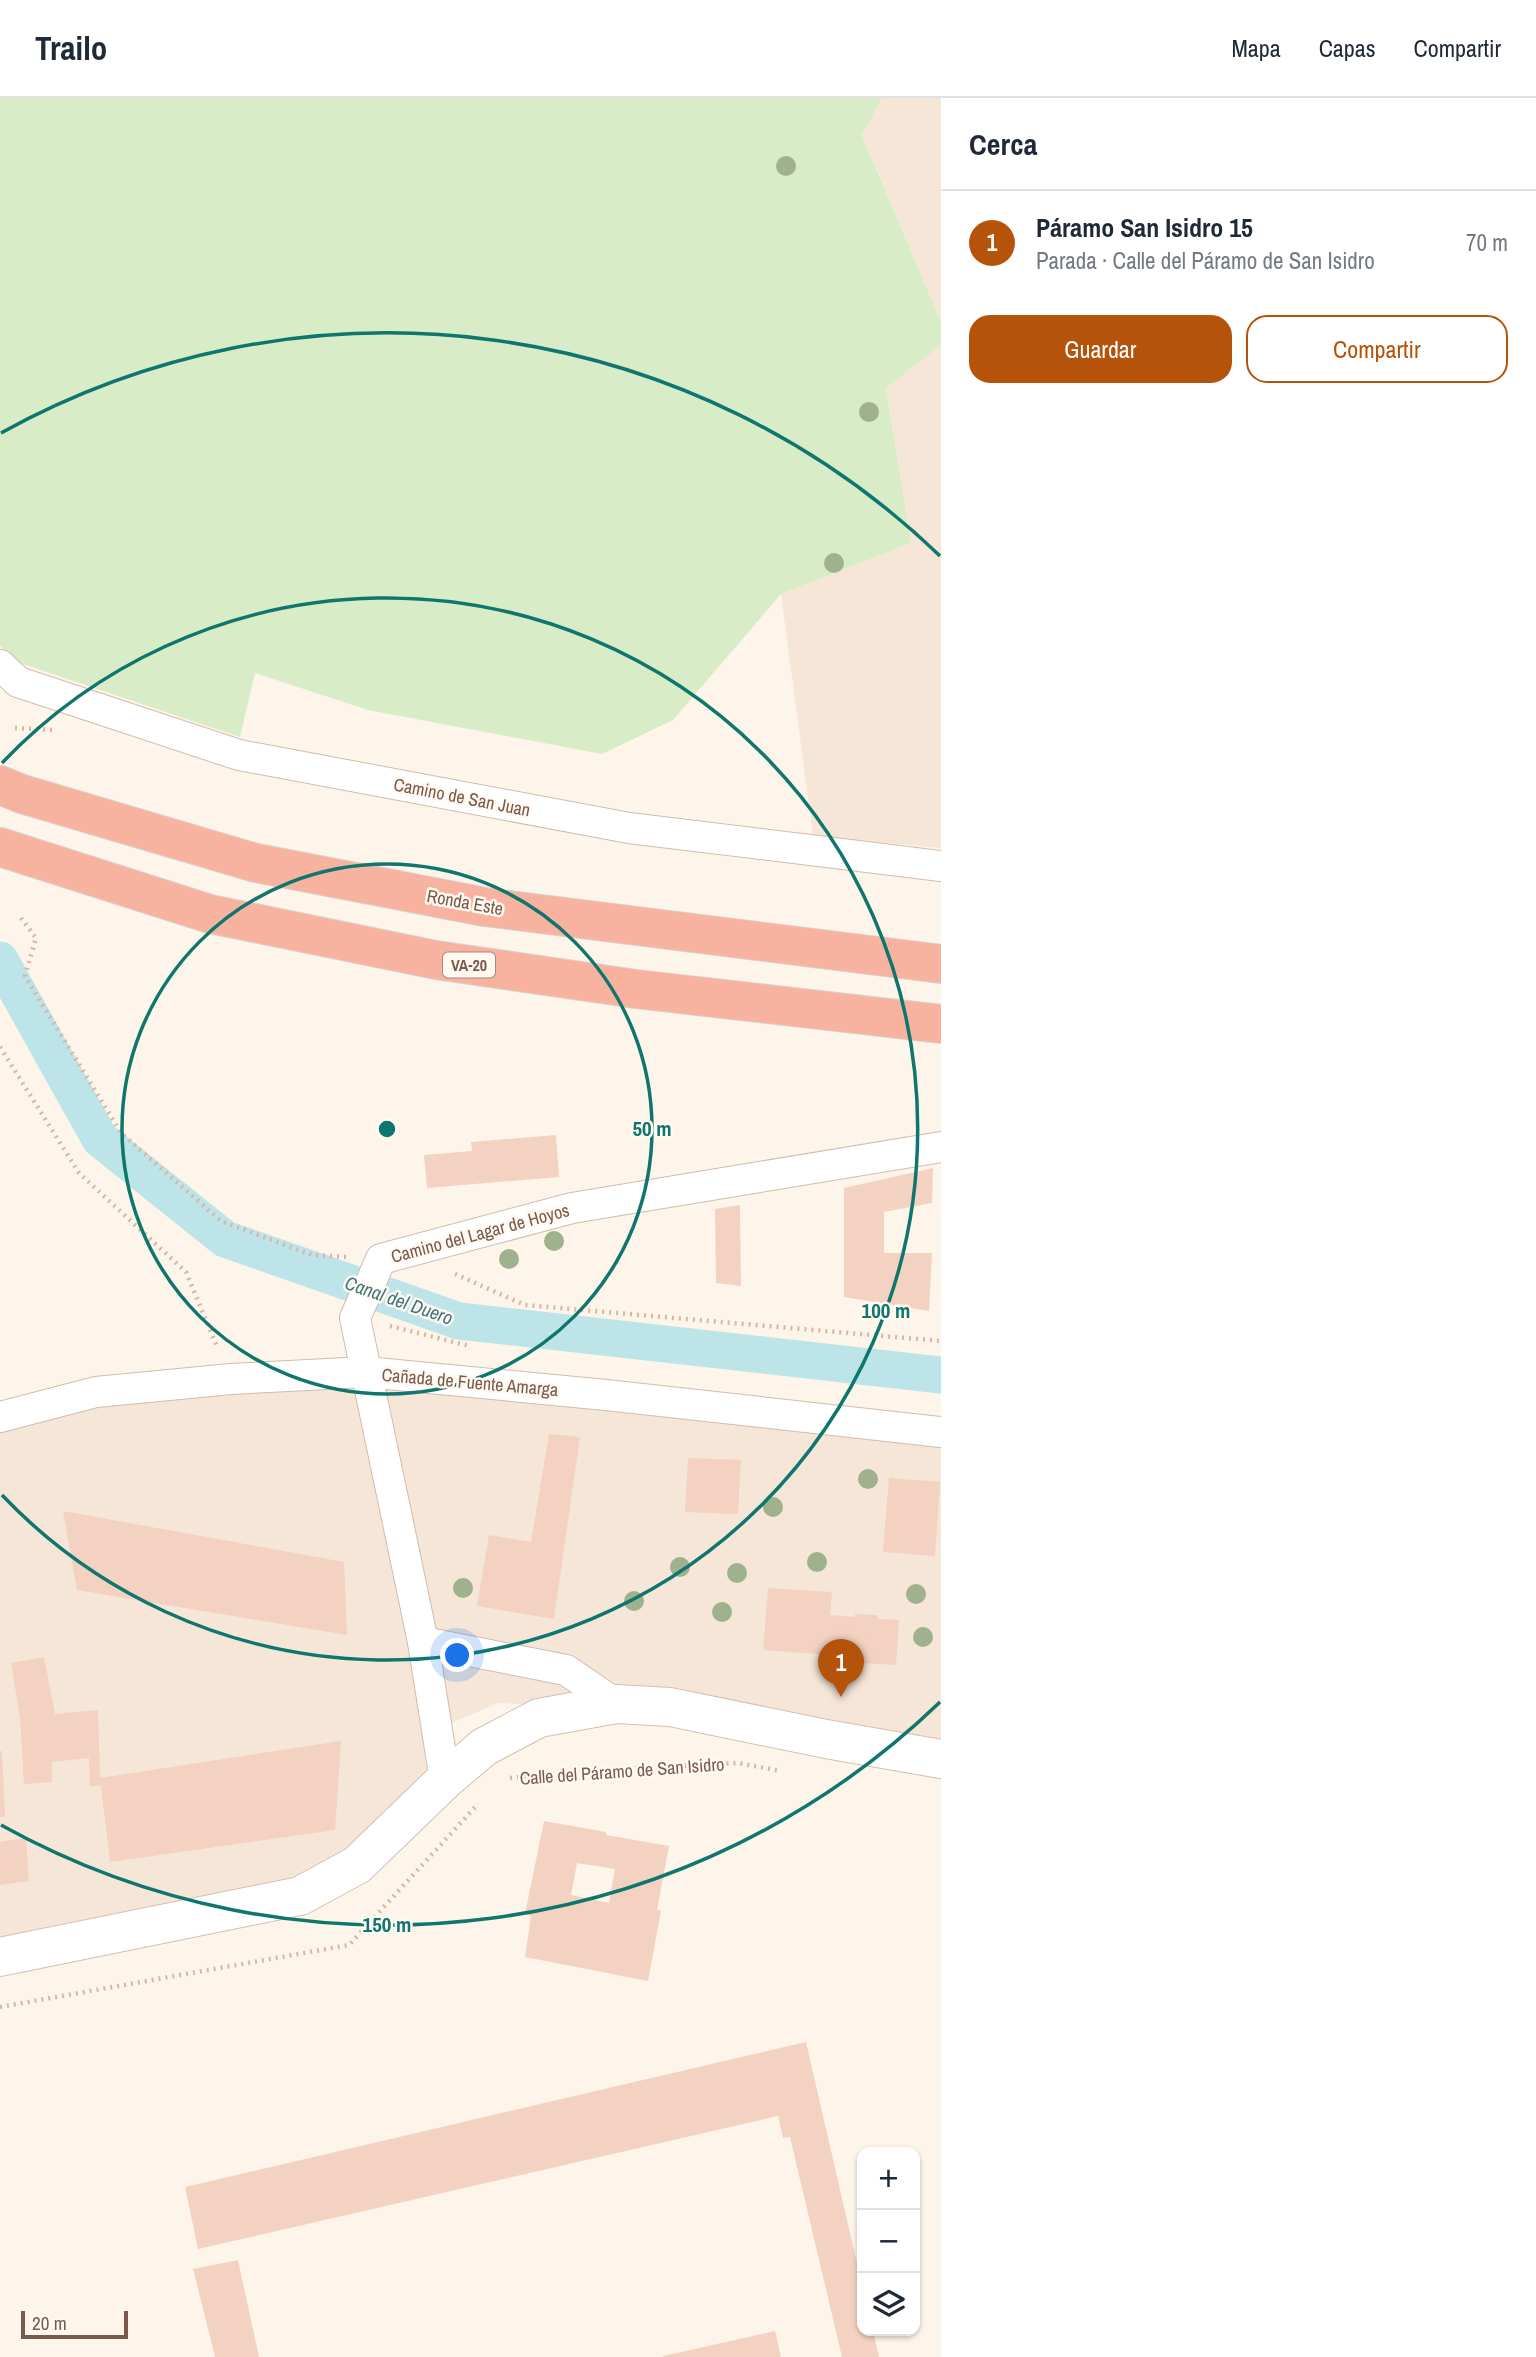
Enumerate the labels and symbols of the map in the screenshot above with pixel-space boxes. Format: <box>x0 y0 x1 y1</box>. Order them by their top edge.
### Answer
street label: Camino de San Juan <box>392 771 532 823</box>
street label: Ronda Este <box>425 883 505 921</box>
road number: VA-20 <box>443 952 495 978</box>
text: 50 m <box>632 1114 672 1143</box>
centre of rings <box>375 1117 399 1141</box>
street label: Camino del Lagar de Hoyos <box>388 1197 572 1269</box>
water label: Canal del Duero <box>342 1269 457 1331</box>
text: 100 m <box>862 1296 910 1325</box>
street label: Cañada de Fuente Amarga <box>381 1362 559 1402</box>
your location <box>440 1638 474 1672</box>
pin: 1 <box>818 1639 864 1697</box>
street label: Calle del Páramo de San Isidro <box>519 1751 725 1791</box>
text: 150 m <box>363 1910 411 1939</box>
scale bar <box>21 2308 128 2340</box>

